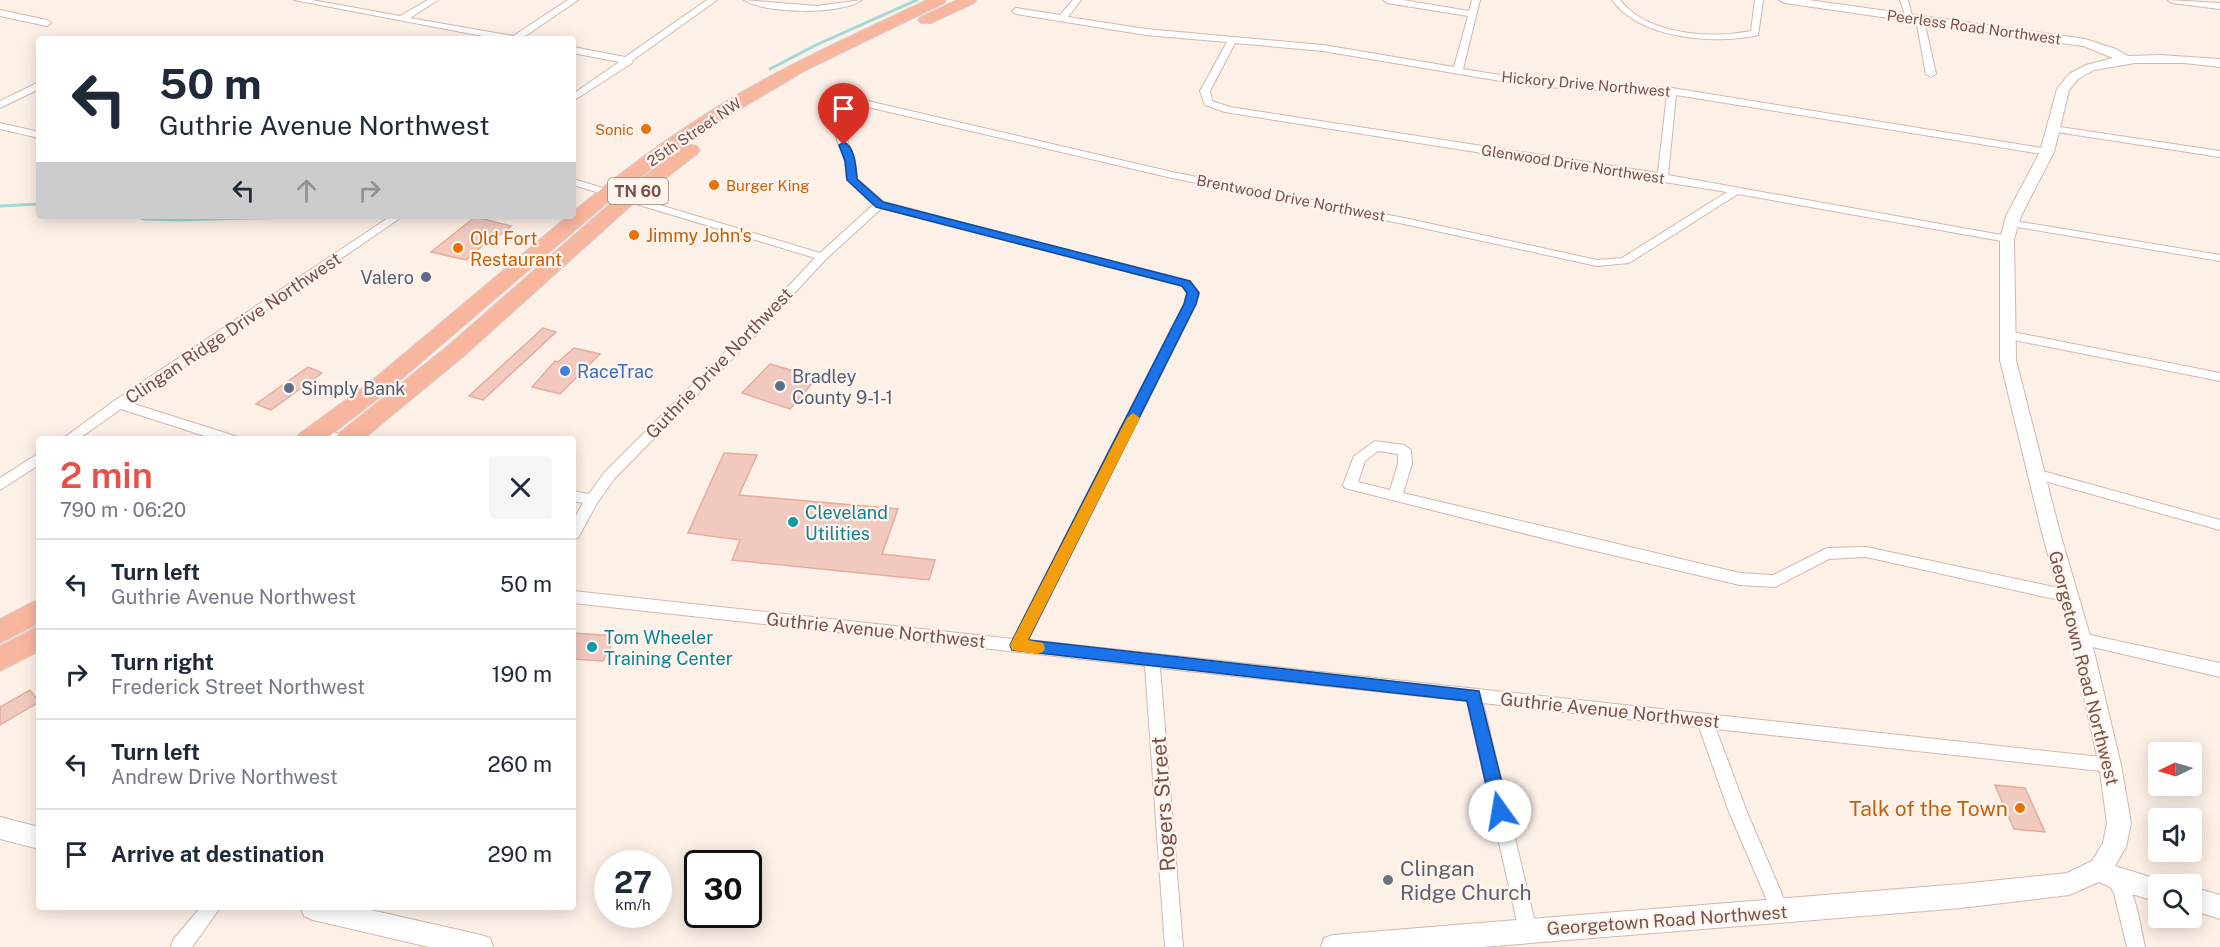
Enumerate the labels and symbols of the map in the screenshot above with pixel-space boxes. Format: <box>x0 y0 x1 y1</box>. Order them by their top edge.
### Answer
street label: Peerless Road Northwest <box>1886 6 2062 48</box>
street label: Hickory Drive Northwest <box>1501 68 1671 100</box>
pin <box>818 83 869 145</box>
street label: 25th Street NW <box>644 94 744 170</box>
place label: Sonic <box>595 121 634 138</box>
marker: Sonic <box>639 122 653 136</box>
street label: Glenwood Drive Northwest <box>1480 141 1666 187</box>
street label: Brentwood Drive Northwest <box>1195 171 1387 225</box>
place label: Burger King <box>726 177 810 194</box>
road number: TN 60 <box>608 178 668 204</box>
marker: Burger King <box>707 178 721 192</box>
place label: Jimmy John's <box>646 225 752 246</box>
place label: Old Fort Restaurant <box>470 228 562 270</box>
marker: Jimmy John's <box>627 228 641 242</box>
marker: Old Fort Restaurant <box>451 241 465 255</box>
street label: Clingan Ridge Drive Northwest <box>121 248 345 408</box>
place label: Valero <box>360 267 414 288</box>
marker: Valero <box>419 270 433 284</box>
street label: Guthrie Drive Northwest <box>641 283 797 443</box>
place label: RaceTrac <box>577 361 654 382</box>
marker: RaceTrac <box>558 364 572 378</box>
place label: Bradley County 9-1-1 <box>792 366 893 408</box>
place label: Simply Bank <box>301 378 405 399</box>
marker: Bradley County 9-1-1 <box>773 379 787 393</box>
marker: Simply Bank <box>282 381 296 395</box>
place label: Cleveland Utilities <box>805 502 888 544</box>
marker: Cleveland Utilities <box>786 515 800 529</box>
street label: Georgetown Road Northwest <box>2045 549 2123 787</box>
street label: Guthrie Avenue Northwest <box>765 608 987 652</box>
place label: Tom Wheeler Training Center <box>604 627 733 669</box>
marker: Tom Wheeler Training Center <box>585 640 599 654</box>
street label: Guthrie Avenue Northwest <box>1499 688 1721 732</box>
street label: Rogers Street <box>1146 736 1180 872</box>
north arrow <box>2148 742 2202 796</box>
position arrow <box>1468 779 1532 843</box>
place label: Talk of the Town <box>1849 796 2008 821</box>
marker: Talk of the Town <box>2013 801 2027 815</box>
speed limit sign: 30 <box>684 850 762 928</box>
place label: Clingan Ridge Church <box>1400 856 1532 905</box>
marker: Clingan Ridge Church <box>1381 873 1395 887</box>
street label: Georgetown Road Northwest <box>1546 901 1788 939</box>

